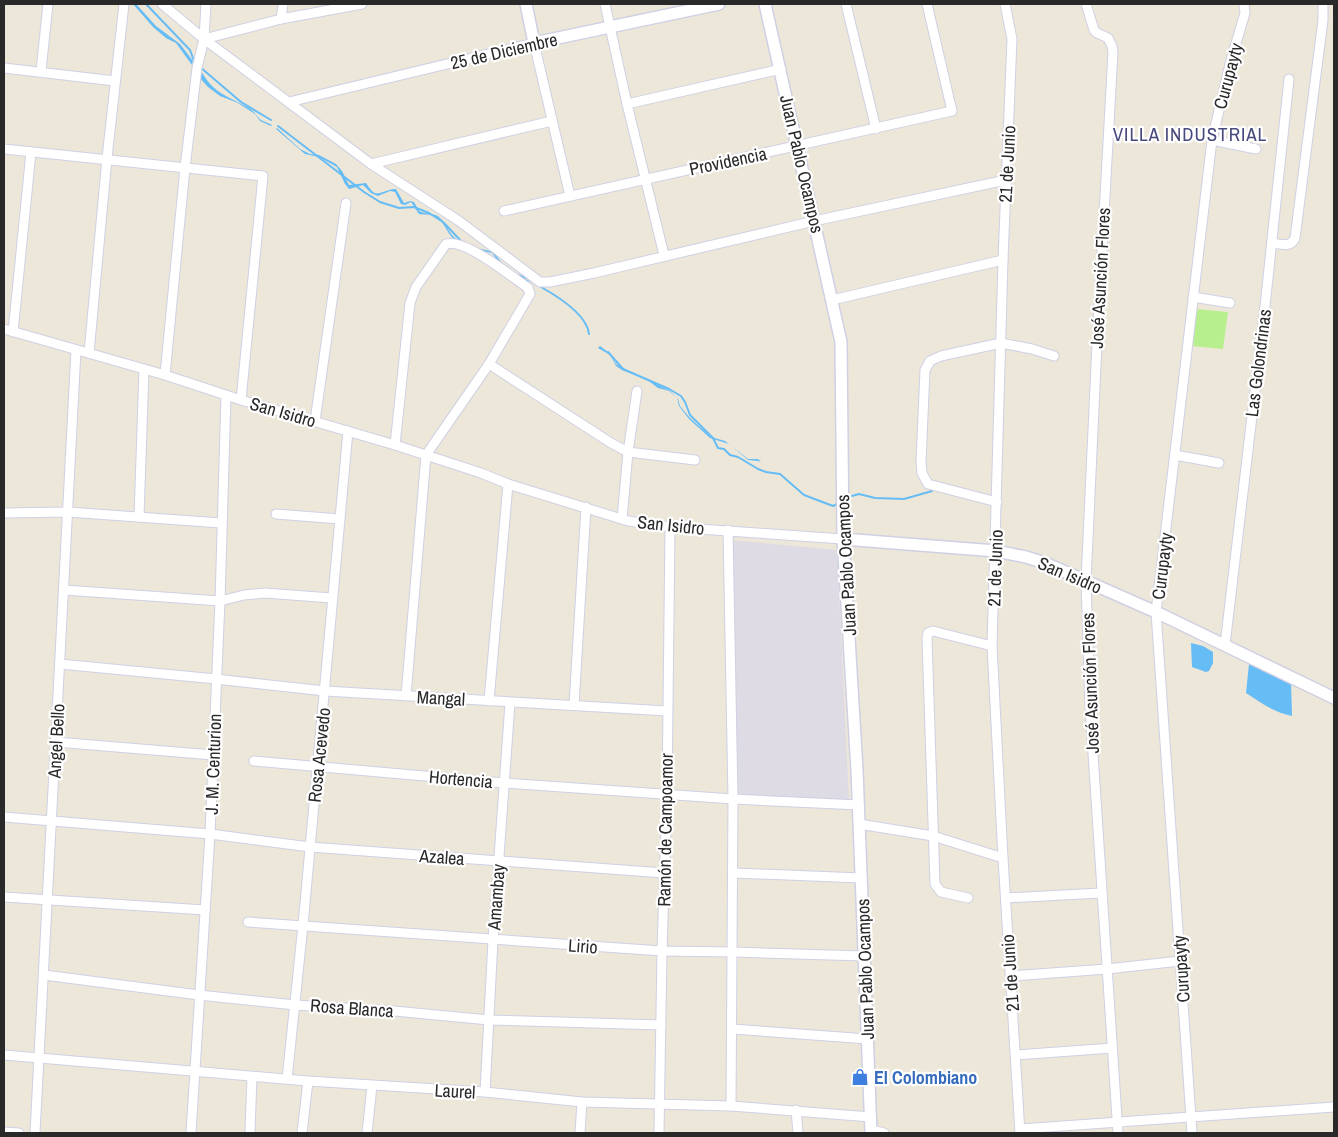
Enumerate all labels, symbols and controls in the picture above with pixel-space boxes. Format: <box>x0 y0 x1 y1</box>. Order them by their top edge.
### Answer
street label: 25 de Diciembre <box>448 27 560 75</box>
street label: Curupayty <box>1207 40 1249 112</box>
street label: Juan Pablo Ocampos <box>774 92 830 236</box>
district label: VILLA INDUSTRIAL <box>1113 121 1267 147</box>
street label: 21 de Junio <box>992 125 1022 203</box>
street label: Providencia <box>687 141 769 181</box>
street label: José Asunción Flores <box>1084 207 1116 349</box>
street label: Las Golondrinas <box>1239 308 1277 418</box>
street label: San Isidro <box>247 391 319 433</box>
street label: Juan Pablo Ocampos <box>830 494 862 636</box>
street label: San Isidro <box>636 509 706 541</box>
street label: 21 de Junio <box>981 529 1009 607</box>
street label: Curupayty <box>1145 530 1179 601</box>
street label: San Isidro <box>1034 550 1106 600</box>
street label: José Asunción Flores <box>1075 612 1105 754</box>
street label: Mangal <box>416 684 466 712</box>
street label: Angel Bello <box>42 703 70 780</box>
street label: Rosa Acevedo <box>302 706 336 804</box>
street label: J. M. Centurion <box>199 713 227 815</box>
street label: Ramón de Campoamor <box>651 753 679 907</box>
street label: Hortencia <box>428 764 494 794</box>
street label: Azalea <box>418 843 465 871</box>
street label: Amambay <box>481 862 511 932</box>
street label: Juan Pablo Ocampos <box>850 898 880 1040</box>
street label: Lirio <box>567 932 599 960</box>
street label: 21 de Junio <box>995 934 1025 1012</box>
street label: Curupayty <box>1166 934 1196 1003</box>
street label: Rosa Blanca <box>309 993 395 1023</box>
place label: El Colombiano <box>874 1065 977 1090</box>
shop icon: El Colombiano <box>850 1067 870 1087</box>
street label: Laurel <box>434 1077 476 1105</box>

